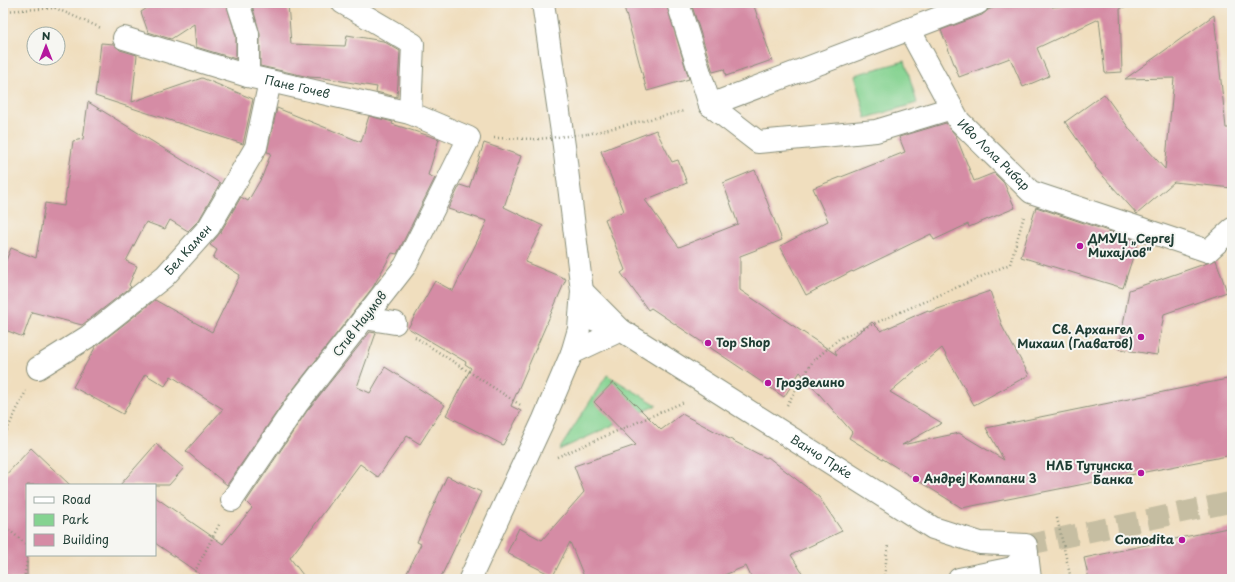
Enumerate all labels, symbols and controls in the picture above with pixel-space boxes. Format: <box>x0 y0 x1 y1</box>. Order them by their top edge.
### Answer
north arrow <box>26 26 66 66</box>
text: N <box>42 27 51 44</box>
street label: Пане Гочев <box>263 70 332 102</box>
street label: Иво Лола Рибар <box>954 114 1034 194</box>
street label: Бел Камен <box>160 220 215 279</box>
place label: ДМУЦ „Сергеј Михајлов" <box>1087 229 1174 261</box>
marker: ДМУЦ „Сергеј Михајлов" <box>1075 241 1085 251</box>
street label: Стив Наумов <box>328 287 391 360</box>
place label: Св. Архангел Михаил (Главатов) <box>1017 320 1133 352</box>
marker: Св. Архангел Михаил (Главатов) <box>1136 332 1146 342</box>
place label: Top Shop <box>716 333 771 351</box>
marker: Top Shop <box>703 338 713 348</box>
place label: Грозделино <box>776 373 845 391</box>
marker: Грозделино <box>763 378 773 388</box>
street label: Ванчо Прќе <box>787 430 856 483</box>
place label: НЛБ Тутунска Банка <box>1046 456 1133 488</box>
marker: НЛБ Тутунска Банка <box>1136 468 1146 478</box>
place label: Андреј Компани 3 <box>923 469 1037 487</box>
marker: Андреј Компани 3 <box>911 474 921 484</box>
legend <box>26 484 156 556</box>
text: Road <box>62 490 91 508</box>
text: Park <box>62 510 89 528</box>
text: Building <box>62 530 109 548</box>
place label: Comodita <box>1115 530 1175 548</box>
marker: Comodita <box>1177 535 1187 545</box>

